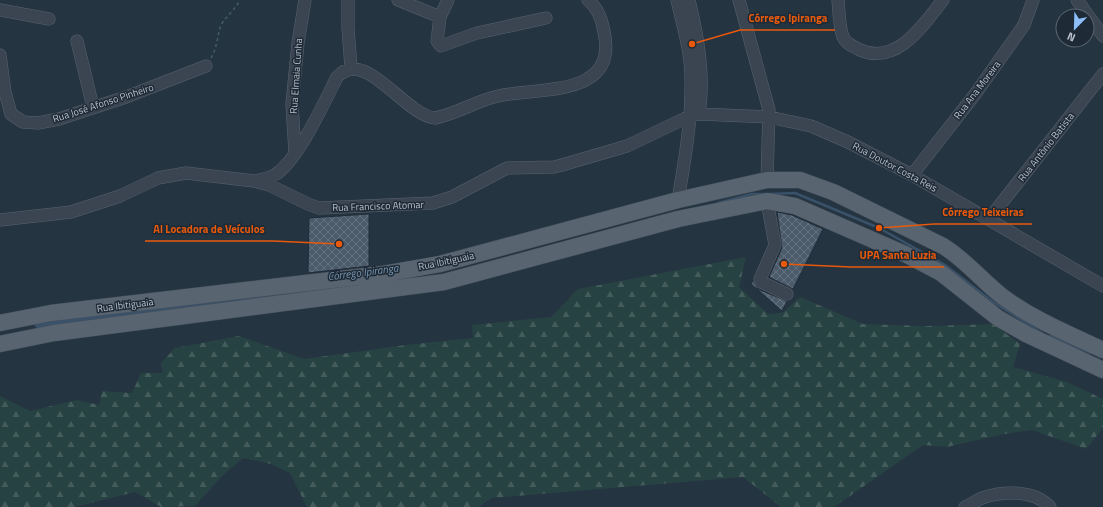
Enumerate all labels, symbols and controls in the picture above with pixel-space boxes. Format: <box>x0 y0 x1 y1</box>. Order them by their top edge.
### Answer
callout: Córrego Ipiranga <box>740 7 835 30</box>
north arrow <box>1055 8 1095 48</box>
text: Córrego Ipiranga <box>749 10 828 26</box>
text: N <box>1064 28 1078 46</box>
street label: Rua Elmaia Cunha <box>286 38 306 114</box>
street label: Rua Ana Moreira <box>950 58 1004 122</box>
street label: Rua José Afonso Pinheiro <box>51 80 155 126</box>
street label: Rua Antônio Batista <box>1014 109 1078 185</box>
street label: Rua Doutor Costa Reis <box>850 138 940 196</box>
street label: Rua Francisco Atomar <box>332 197 425 215</box>
callout: Córrego Teixeiras <box>934 201 1032 224</box>
text: Córrego Teixeiras <box>942 204 1024 220</box>
callout: Al Locadora de Veículos <box>145 218 273 241</box>
text: Al Locadora de Veículos <box>153 221 265 237</box>
callout: UPA Santa Luzia <box>851 244 944 267</box>
text: UPA Santa Luzia <box>860 247 937 263</box>
street label: Rua Ibitiguaia <box>417 248 475 274</box>
water label: Córrego Ipiranga <box>327 260 400 284</box>
street label: Rua Ibitiguaia <box>96 294 154 316</box>

